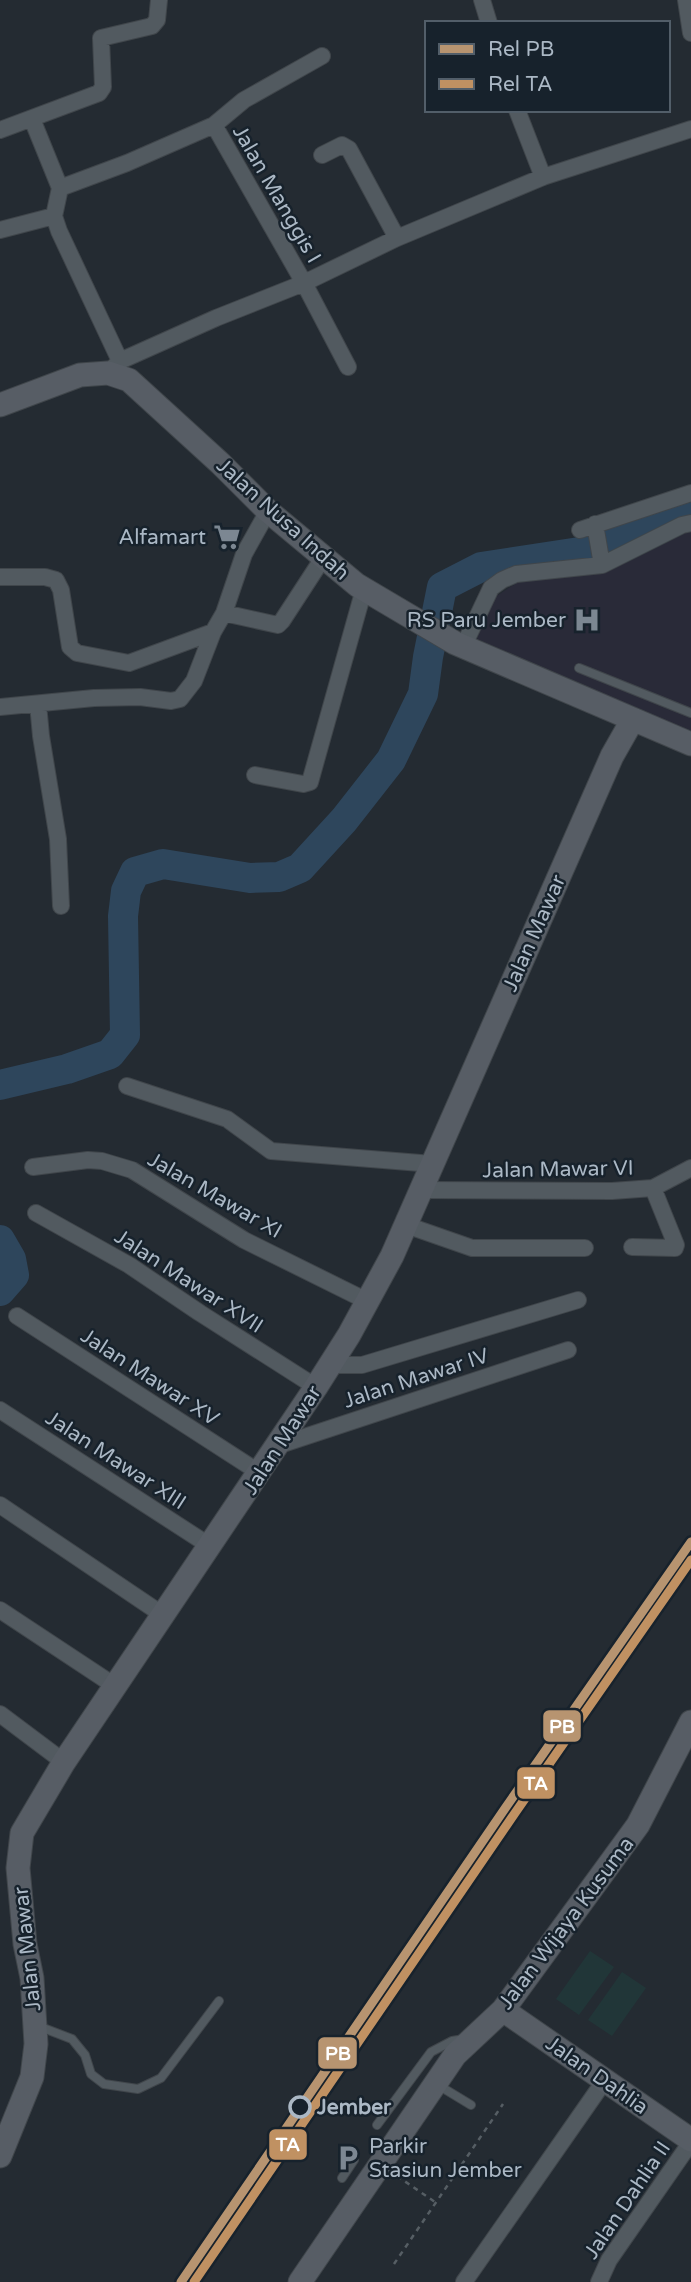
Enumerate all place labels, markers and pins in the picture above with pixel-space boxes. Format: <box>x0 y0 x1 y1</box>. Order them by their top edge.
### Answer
supermarket icon: Alfamart <box>212 522 242 552</box>
place label: Alfamart <box>119 525 206 550</box>
hospital icon: RS Paru Jember <box>572 605 602 635</box>
place label: RS Paru Jember <box>407 608 566 633</box>
place label: Jember <box>316 2095 392 2120</box>
marker: Jember <box>289 2096 311 2118</box>
place label: Parkir Stasiun Jember <box>369 2134 522 2183</box>
parking icon: Parkir Stasiun Jember <box>333 2143 363 2173</box>

